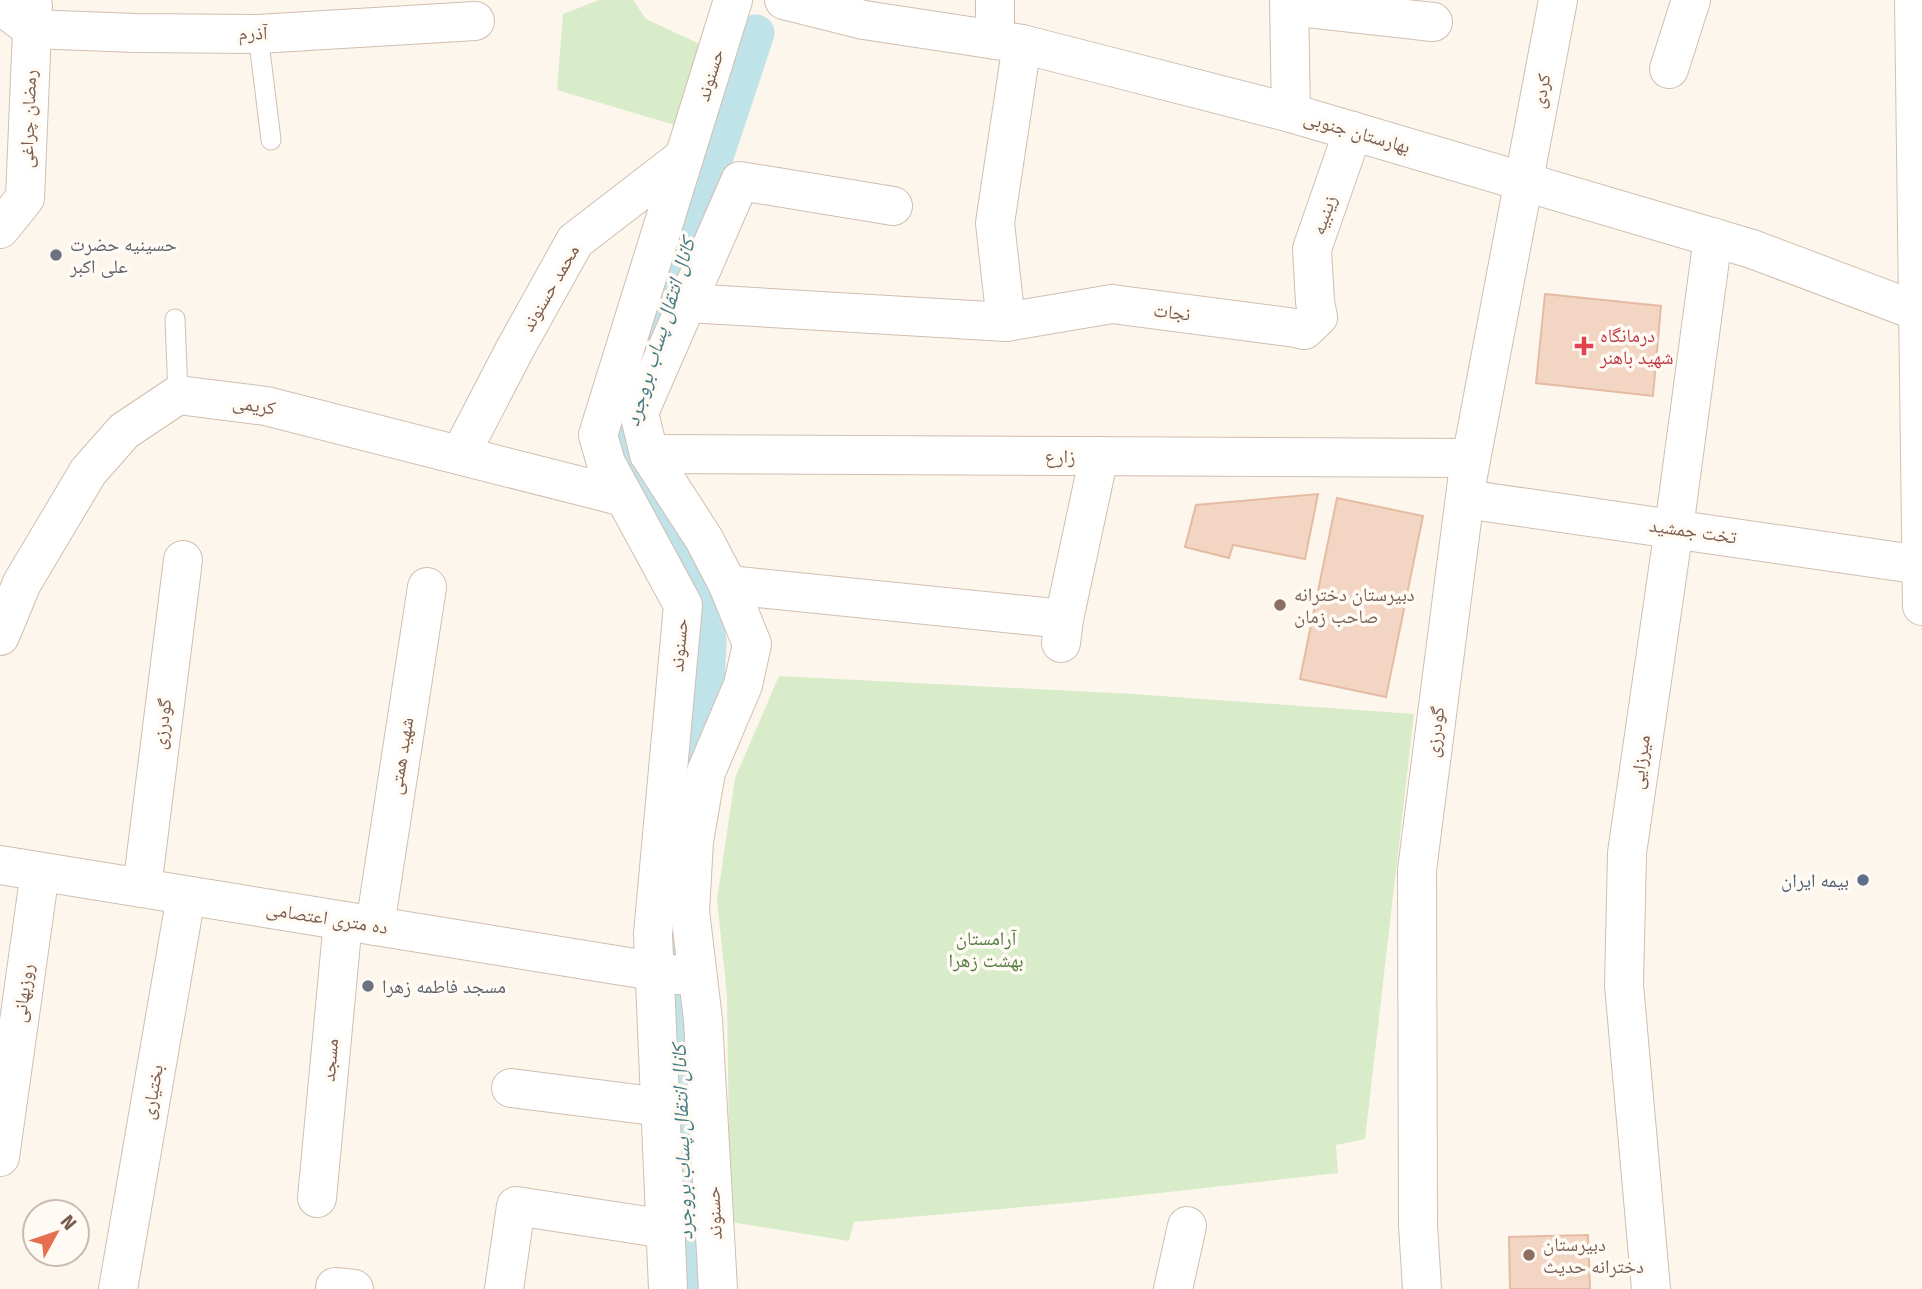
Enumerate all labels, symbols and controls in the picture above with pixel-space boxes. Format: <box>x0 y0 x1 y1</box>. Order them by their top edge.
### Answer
street label: آذرم <box>238 21 269 47</box>
street label: حسنوند <box>691 46 729 104</box>
street label: رمضان چراغی <box>15 69 41 169</box>
street label: کردی <box>1526 71 1556 110</box>
street label: بهارستان جنوبی <box>1301 106 1413 158</box>
street label: زینبیه <box>1307 192 1341 238</box>
water label: کانال انتقال پساب بروجرد <box>619 232 702 429</box>
place label: حسینیه حضرت علی اکبر <box>69 233 177 278</box>
street label: محمد حسنوند <box>516 240 584 336</box>
marker: حسینیه حضرت علی اکبر <box>48 247 64 263</box>
street label: نجات <box>1152 298 1192 326</box>
place label: درمانگاه شهید باهنر <box>1599 324 1674 369</box>
marker: درمانگاه شهید باهنر <box>1574 336 1594 356</box>
street label: کریمی <box>231 390 277 420</box>
street label: زارع <box>1045 445 1075 468</box>
street label: تخت جمشید <box>1648 513 1739 549</box>
place label: دبیرستان دخترانه صاحب زمان <box>1294 583 1415 628</box>
marker: دبیرستان دخترانه صاحب زمان <box>1272 597 1288 613</box>
street label: حسنوند <box>665 617 693 673</box>
street label: گودرزی <box>147 697 177 751</box>
street label: گودرزی <box>1420 705 1450 759</box>
street label: شهید همتی <box>384 716 418 796</box>
street label: میرزایی <box>1625 733 1655 791</box>
place label: بیمه ایران <box>1781 869 1849 892</box>
marker: بیمه ایران <box>1855 872 1871 888</box>
street label: ده متری اعتصامی <box>265 897 390 939</box>
park label: آرامستان بهشت زهرا <box>949 927 1023 972</box>
street label: روزبهانی <box>7 962 39 1024</box>
place label: مسجد فاطمه زهرا <box>382 975 506 998</box>
marker: مسجد فاطمه زهرا <box>360 978 376 994</box>
street label: مسجد <box>317 1038 343 1082</box>
water label: کانال انتقال پساب بروجرد <box>665 1041 698 1240</box>
street label: بختیاری <box>136 1063 168 1121</box>
street label: حسنوند <box>701 1186 727 1240</box>
north arrow <box>21 1198 91 1268</box>
text: N <box>56 1210 82 1235</box>
place label: دبیرستان دخترانه حدیث <box>1543 1233 1644 1278</box>
marker: دبیرستان دخترانه حدیث <box>1521 1247 1537 1263</box>

